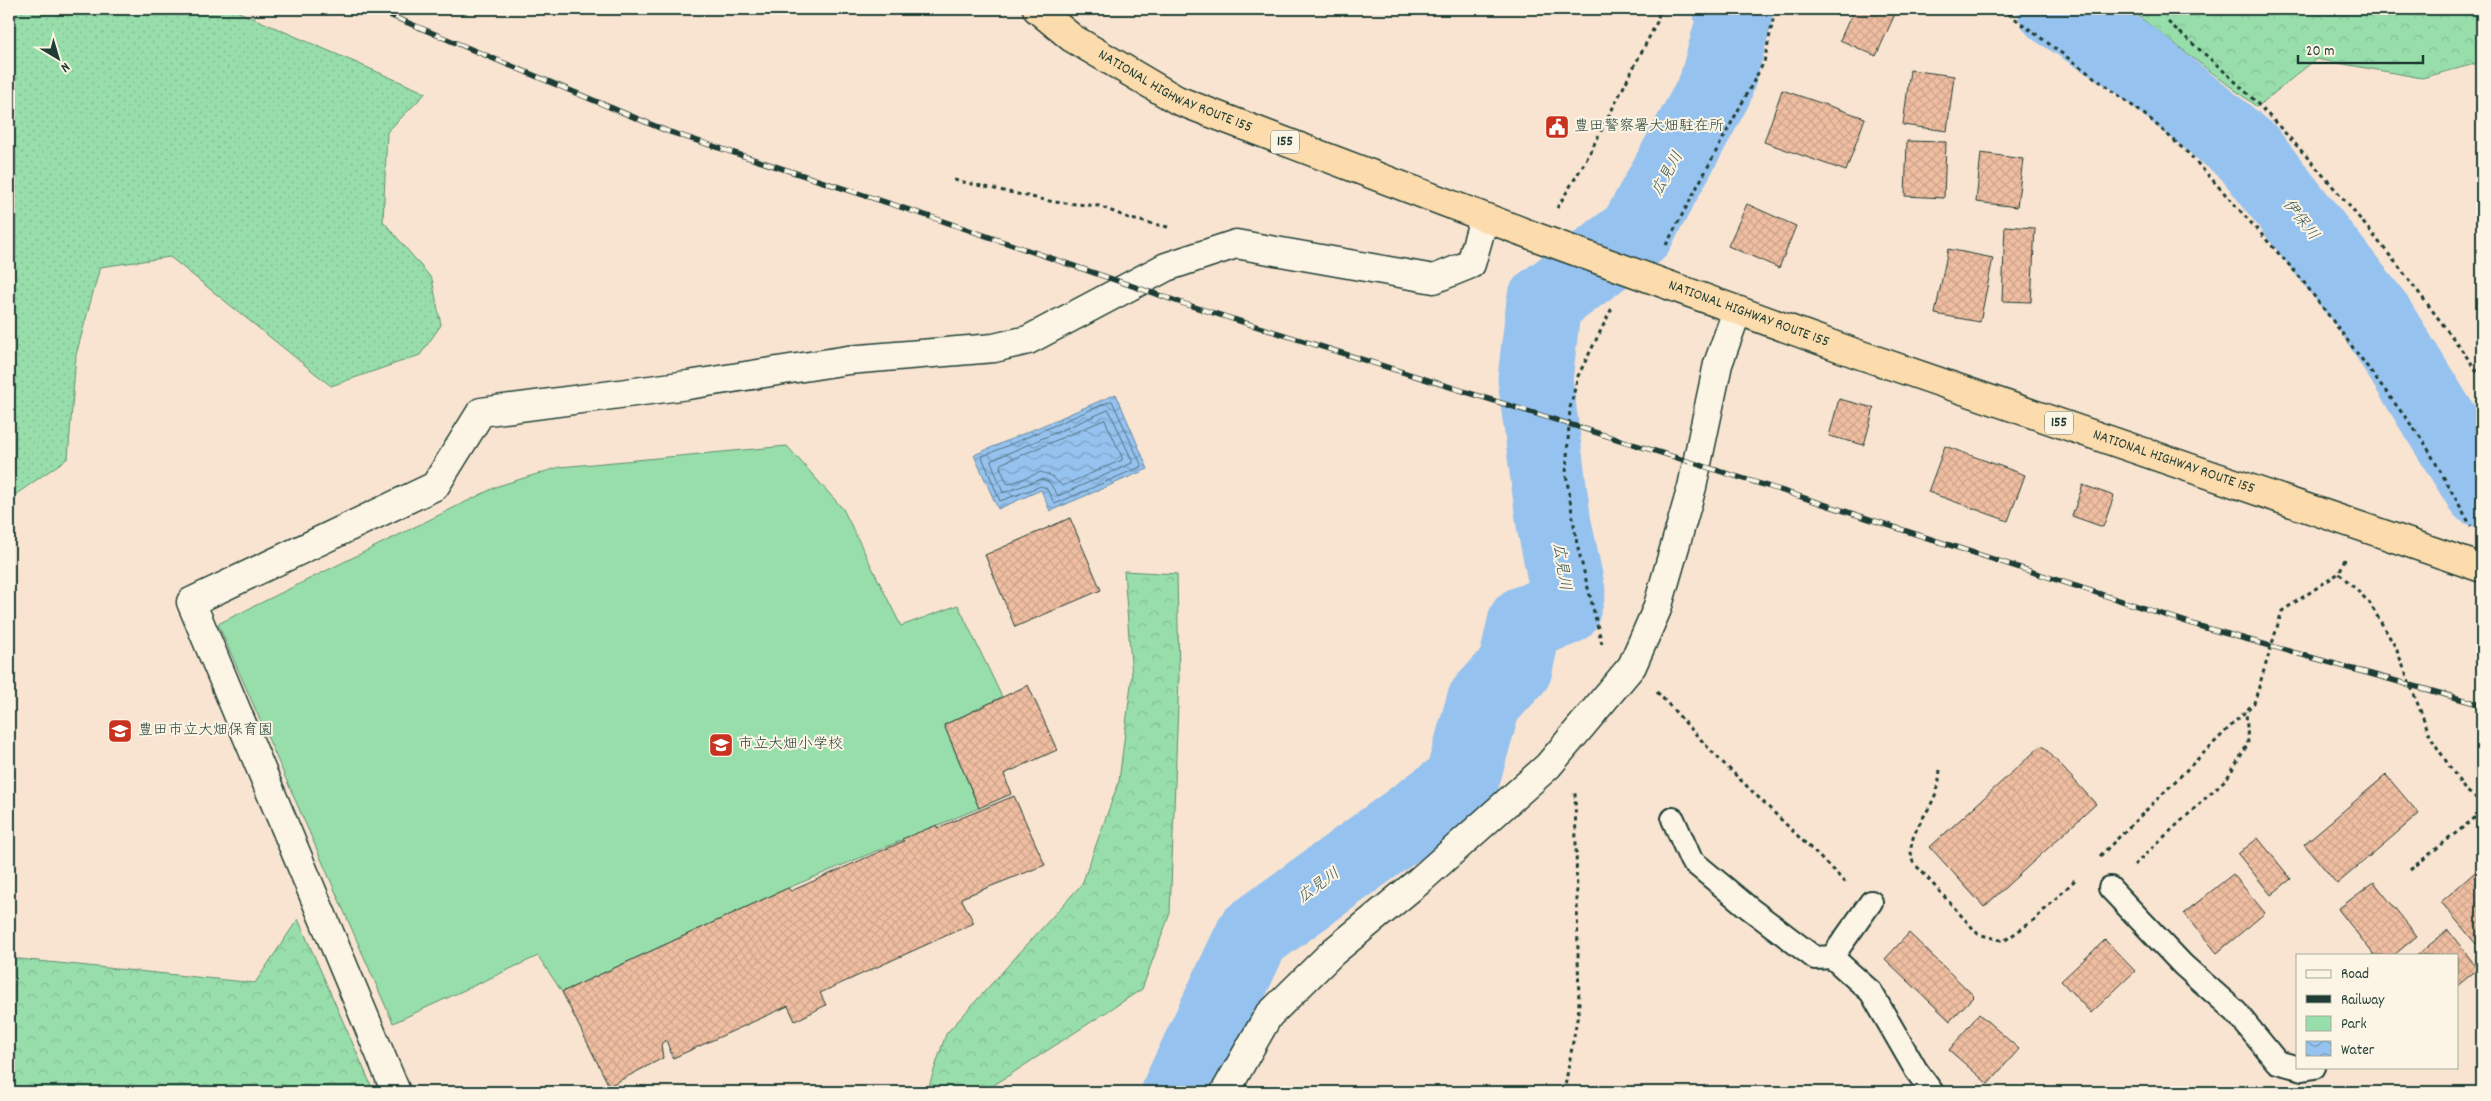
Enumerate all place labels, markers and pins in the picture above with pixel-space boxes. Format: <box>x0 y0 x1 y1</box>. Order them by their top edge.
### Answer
public building icon: 豊田警察署大畑駐在所 <box>1544 114 1570 140</box>
place label: 豊田警察署大畑駐在所 <box>1574 116 1724 138</box>
school or university icon: 豊田市立大畑保育園 <box>107 718 133 744</box>
place label: 豊田市立大畑保育園 <box>138 720 273 742</box>
school or university icon: 市立大畑小学校 <box>708 732 734 758</box>
place label: 市立大畑小学校 <box>738 734 843 756</box>

